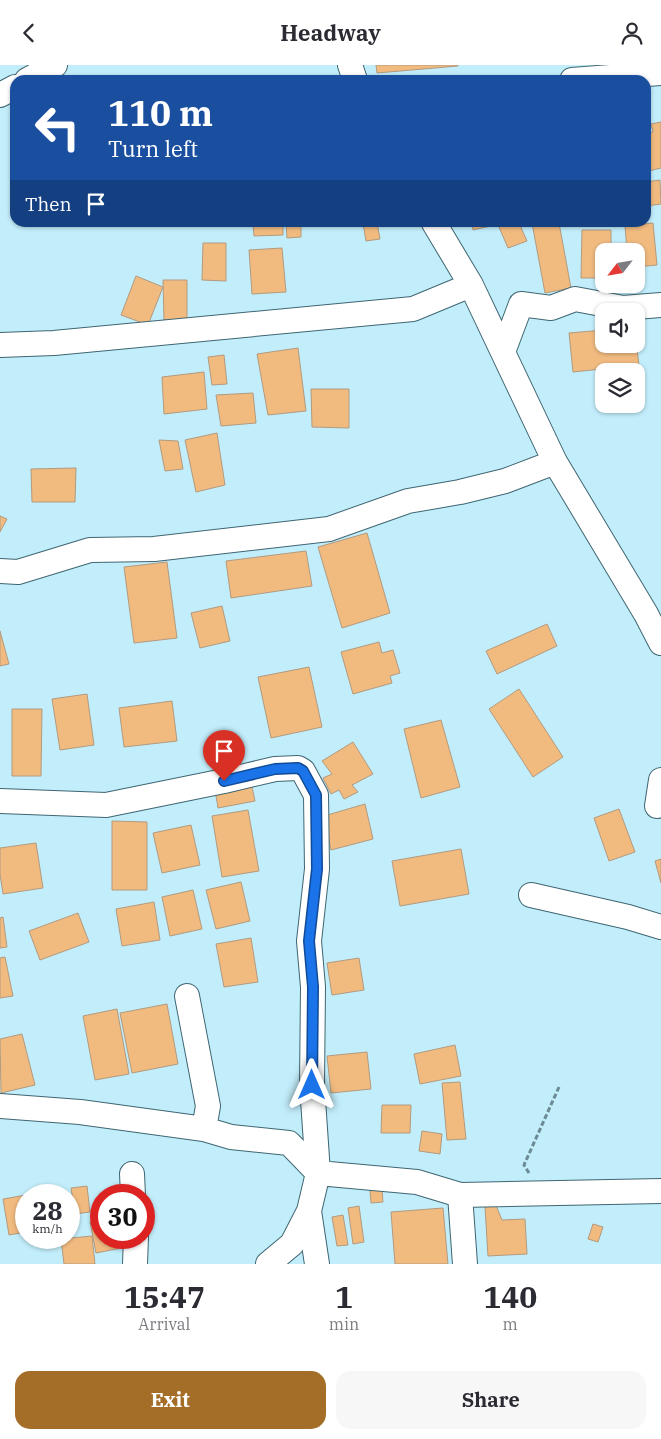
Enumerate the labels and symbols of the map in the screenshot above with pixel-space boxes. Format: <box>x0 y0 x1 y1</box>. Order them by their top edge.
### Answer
north arrow <box>595 243 645 293</box>
pin <box>203 730 245 781</box>
position arrow <box>285 1058 337 1110</box>
speed limit sign: 30 <box>90 1184 155 1249</box>

